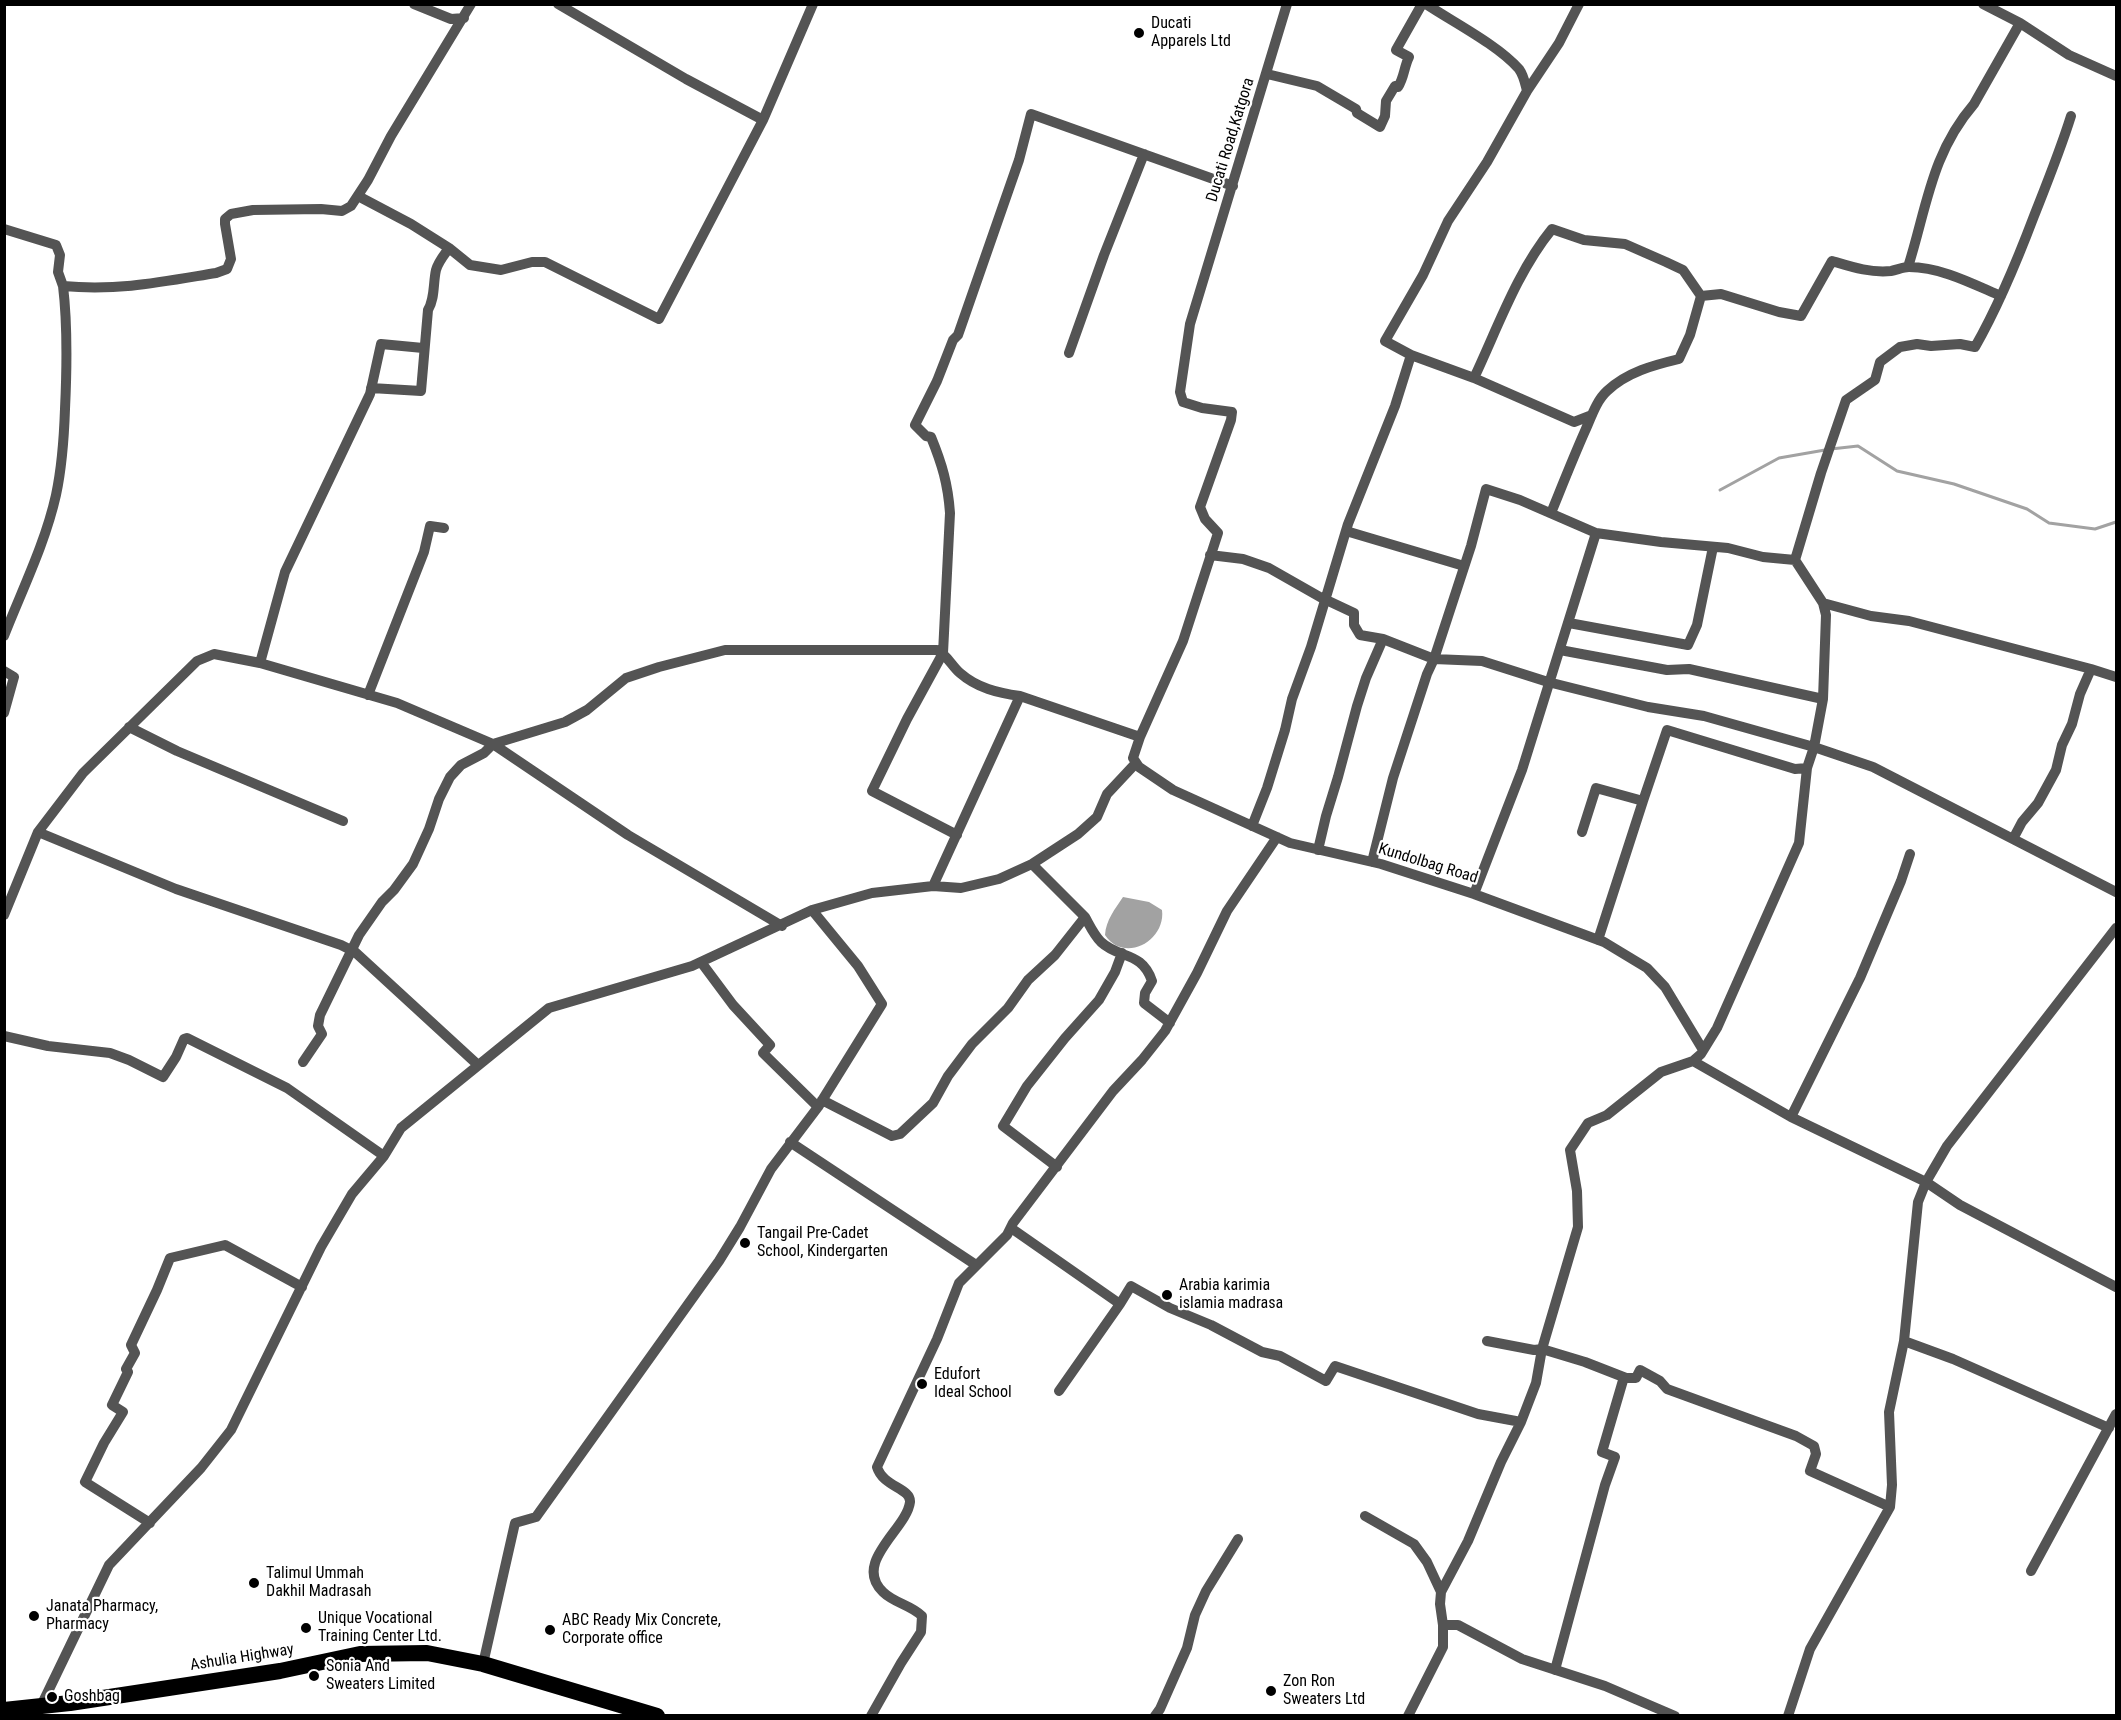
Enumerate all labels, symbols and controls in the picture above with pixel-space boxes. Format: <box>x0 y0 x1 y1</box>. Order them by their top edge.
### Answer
place label: Ducati Apparels Ltd <box>1151 14 1231 52</box>
marker: Ducati Apparels Ltd <box>1132 26 1146 40</box>
street label: Ducati Road,Katgora <box>1203 76 1259 204</box>
street label: Kundolbag Road <box>1376 840 1480 888</box>
place label: Tangail Pre-Cadet School, Kindergarten <box>757 1224 888 1262</box>
marker: Tangail Pre-Cadet School, Kindergarten <box>738 1236 752 1250</box>
place label: Arabia karimia islamia madrasa <box>1179 1276 1283 1314</box>
marker: Arabia karimia islamia madrasa <box>1160 1288 1174 1302</box>
place label: Edufort Ideal School <box>934 1365 1012 1403</box>
marker: Edufort Ideal School <box>915 1377 929 1391</box>
place label: Talimul Ummah Dakhil Madrasah <box>266 1564 371 1602</box>
marker: Talimul Ummah Dakhil Madrasah <box>247 1576 261 1590</box>
place label: Janata Pharmacy, Pharmacy <box>46 1597 158 1635</box>
marker: Janata Pharmacy, Pharmacy <box>27 1609 41 1623</box>
place label: Unique Vocational Training Center Ltd. <box>318 1609 442 1647</box>
place label: ABC Ready Mix Concrete, Corporate office <box>562 1611 721 1649</box>
marker: Unique Vocational Training Center Ltd. <box>299 1621 313 1635</box>
marker: ABC Ready Mix Concrete, Corporate office <box>543 1623 557 1637</box>
street label: Ashulia Highway <box>189 1640 295 1676</box>
place label: Sonia And Sweaters Limited <box>326 1657 435 1695</box>
marker: Sonia And Sweaters Limited <box>307 1669 321 1683</box>
place label: Zon Ron Sweaters Ltd <box>1283 1672 1365 1710</box>
marker: Zon Ron Sweaters Ltd <box>1264 1684 1278 1698</box>
place label: Goshbag <box>64 1687 120 1707</box>
marker: Goshbag <box>45 1690 59 1704</box>

